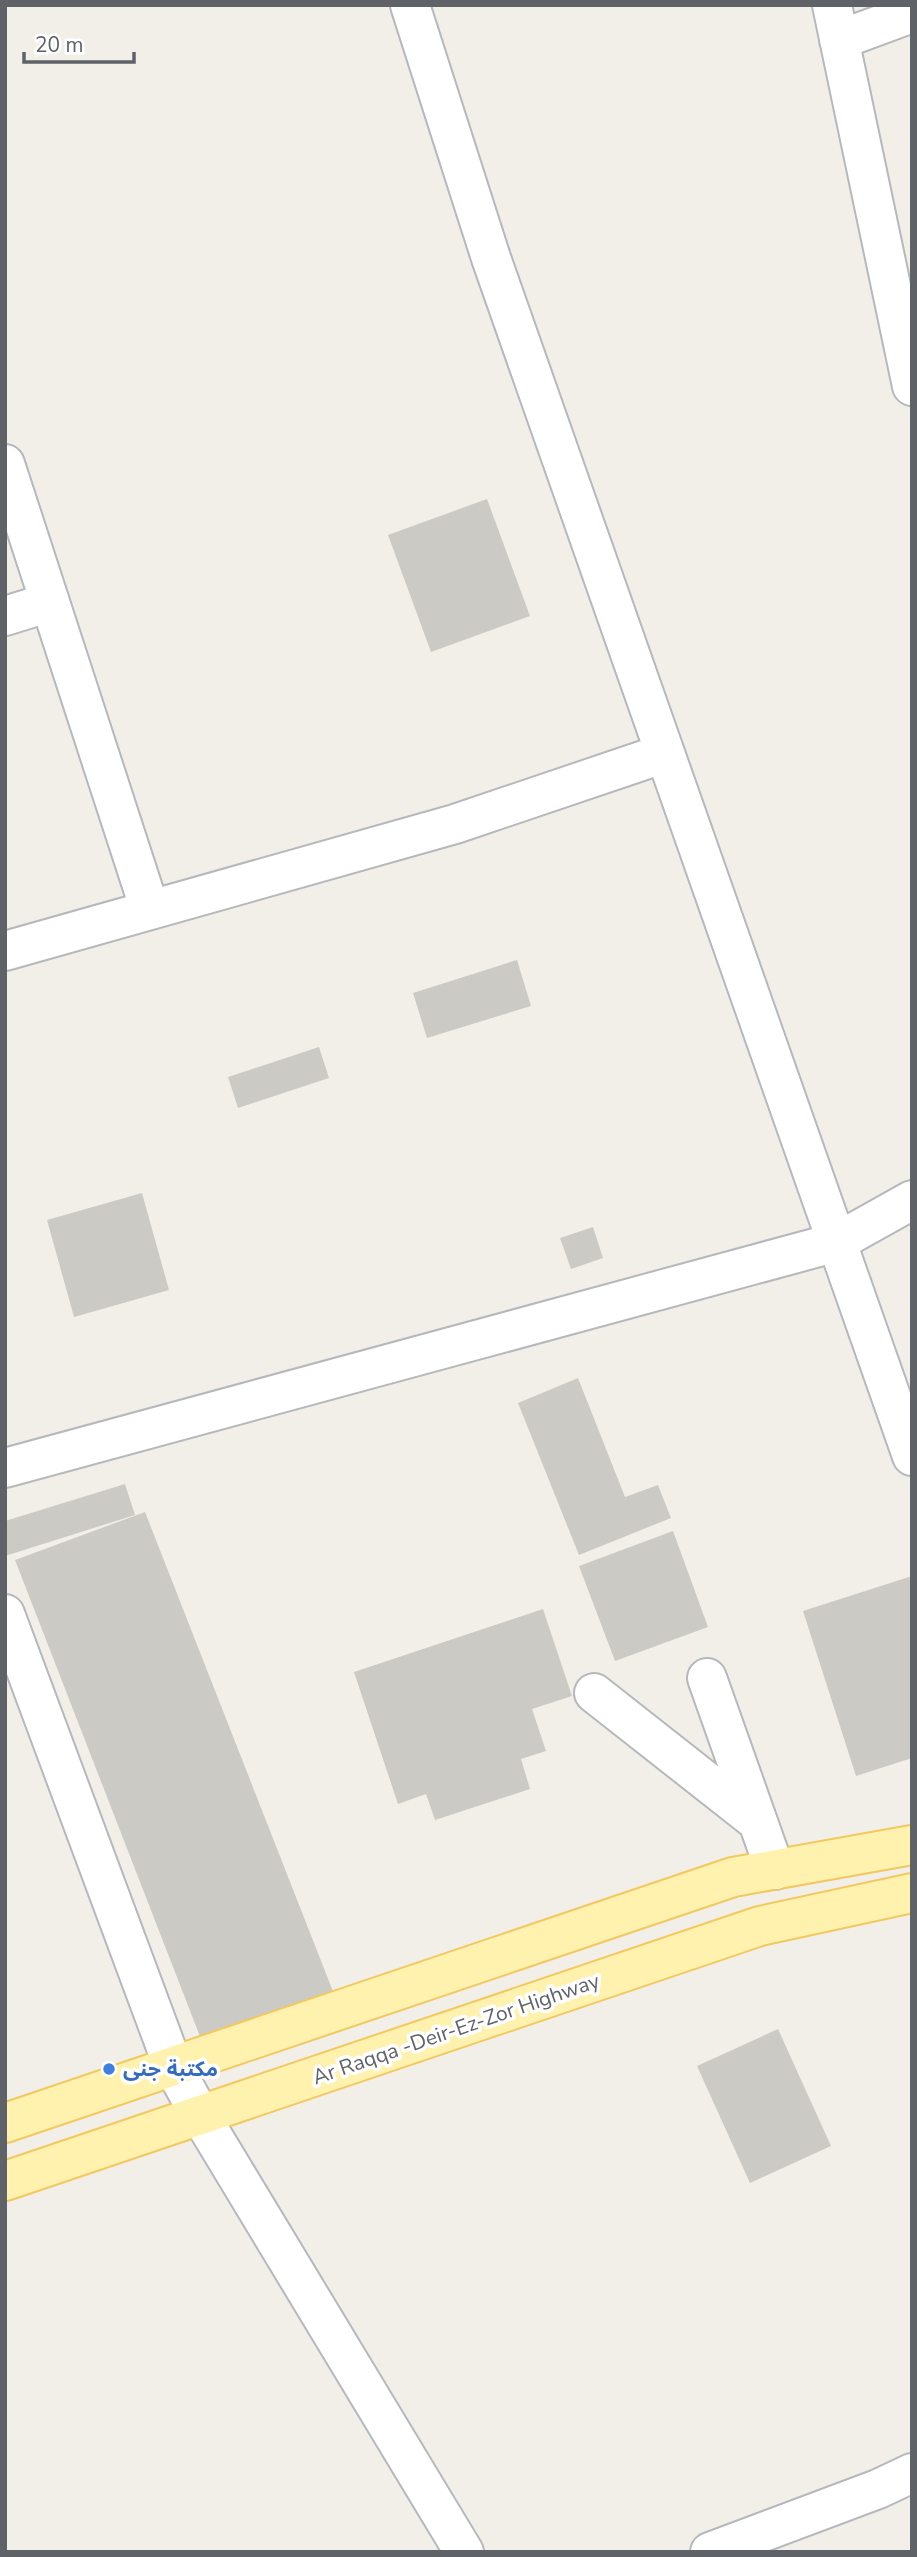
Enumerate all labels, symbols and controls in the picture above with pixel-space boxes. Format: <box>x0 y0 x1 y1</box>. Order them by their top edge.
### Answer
scale bar <box>24 21 135 65</box>
text: 20 m <box>35 31 84 59</box>
street label: Ar Raqqa -Deir-Ez-Zor Highway <box>309 1967 603 2091</box>
place label: مكتبة جنى <box>123 2055 218 2083</box>
marker: مكتبة جنى <box>101 2061 117 2077</box>

